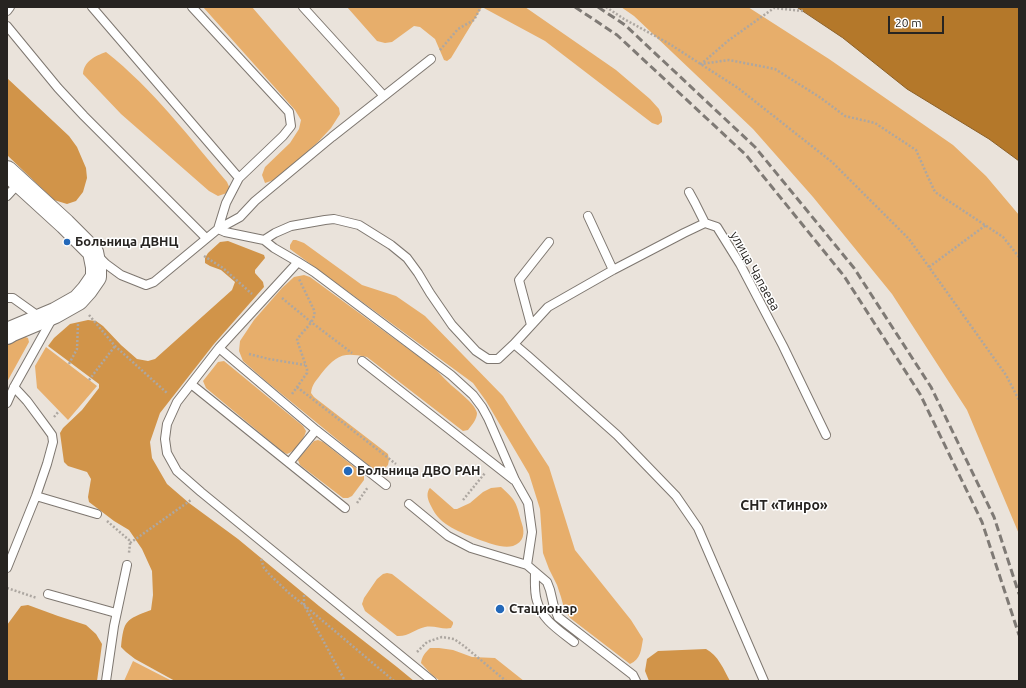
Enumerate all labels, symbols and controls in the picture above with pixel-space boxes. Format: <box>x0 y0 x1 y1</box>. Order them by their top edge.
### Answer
scale bar <box>890 8 946 34</box>
text: 20 m <box>895 16 922 29</box>
street label: улица Чапаева <box>727 229 783 313</box>
place label: Больница ДВНЦ <box>75 234 179 250</box>
marker: Больница ДВНЦ <box>62 237 72 247</box>
place label: Больница ДВО РАН <box>357 463 481 479</box>
marker: Больница ДВО РАН <box>342 465 354 477</box>
district label: СНТ «Тинро» <box>740 497 828 513</box>
place label: Стационар <box>509 601 577 617</box>
marker: Стационар <box>494 603 506 615</box>

